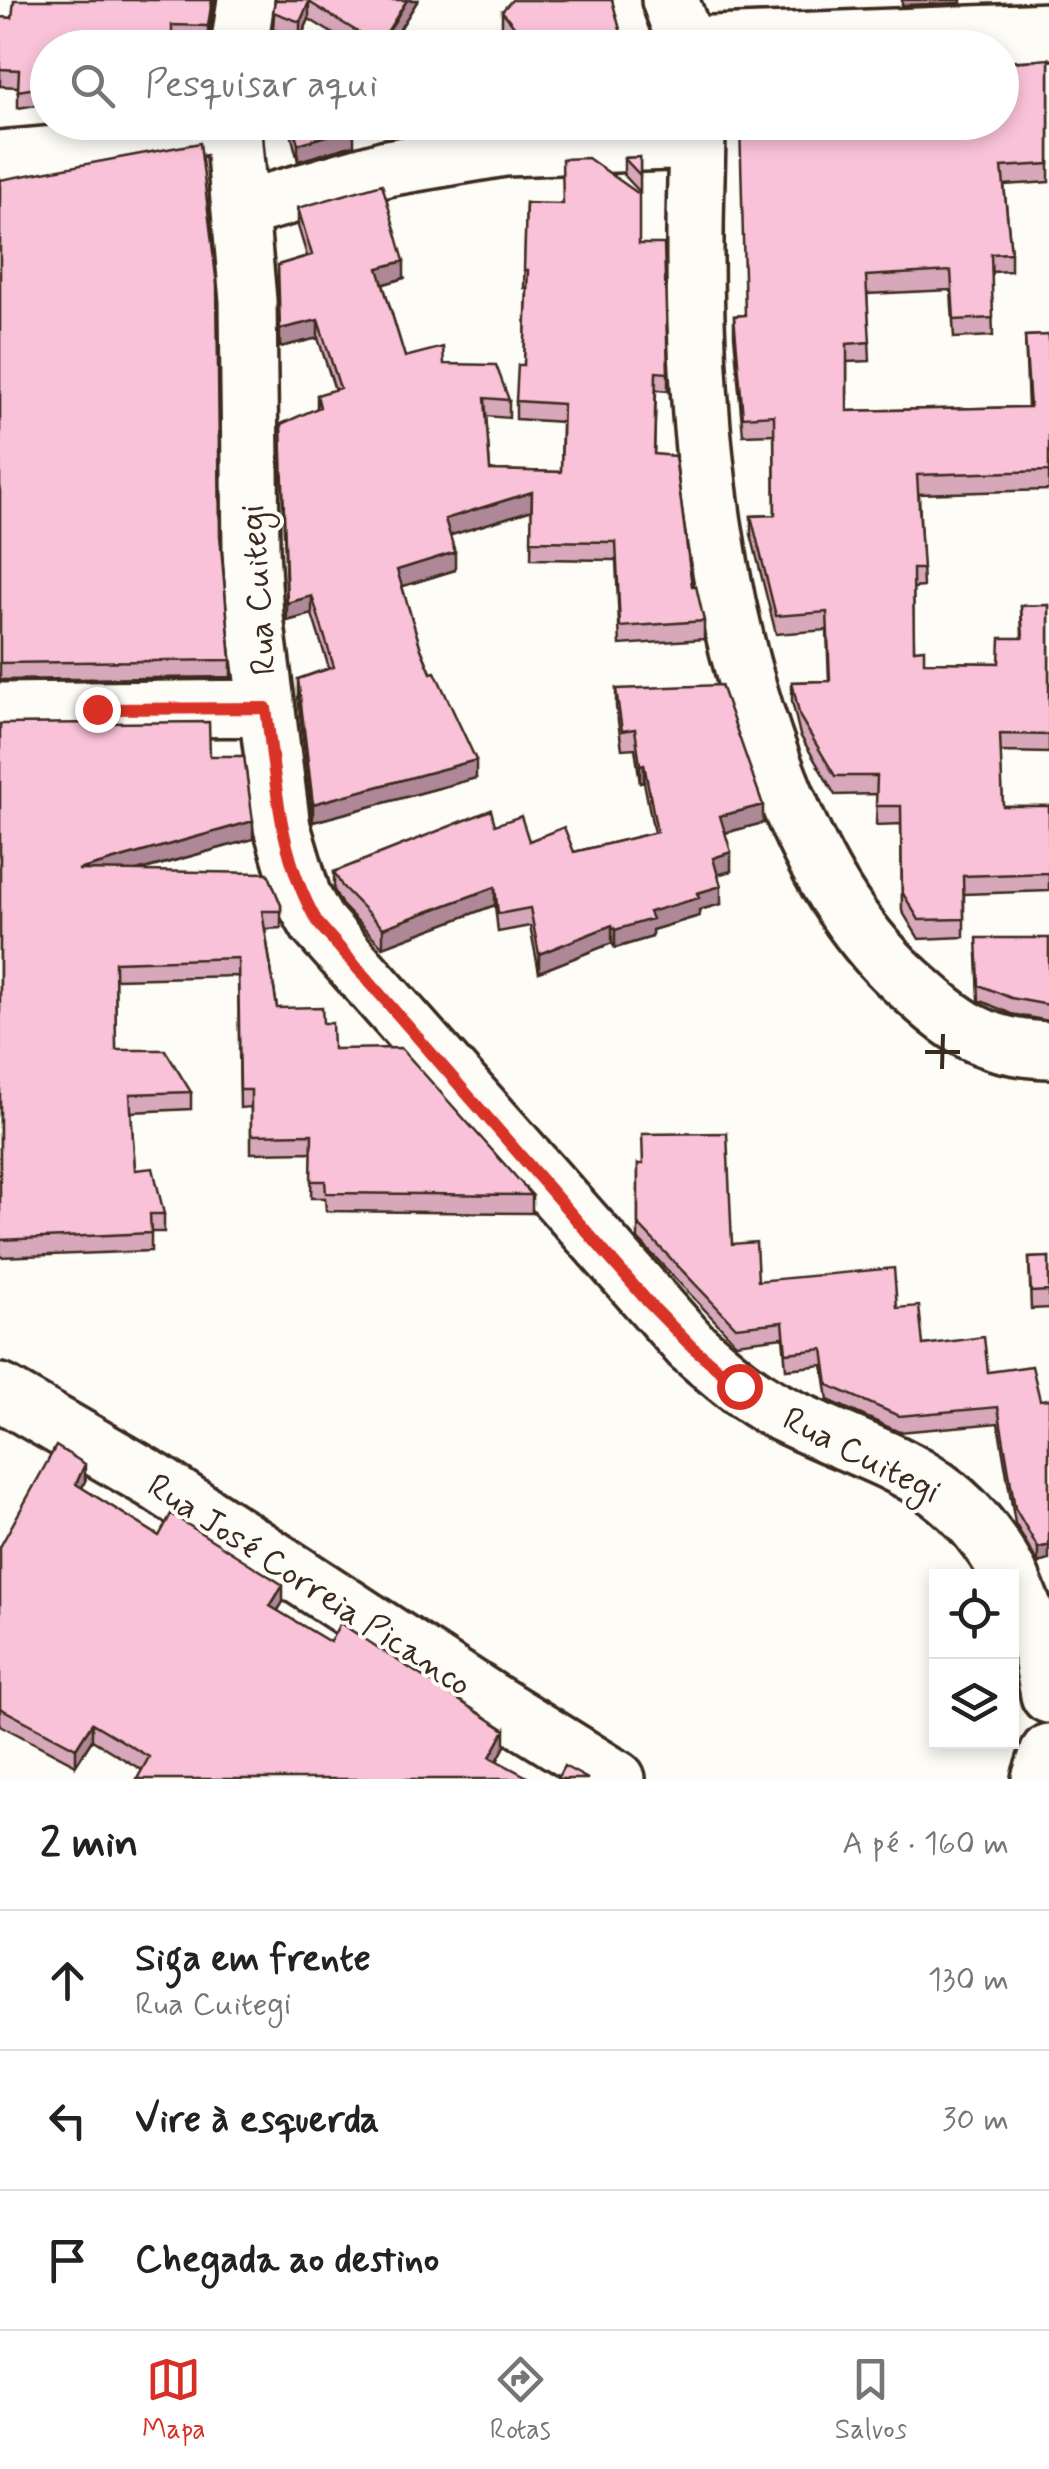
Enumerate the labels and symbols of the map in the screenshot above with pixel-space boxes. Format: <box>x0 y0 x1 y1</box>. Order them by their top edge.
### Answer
street label: Rua Cuitegi <box>230 503 291 677</box>
route end <box>75 687 121 733</box>
route start <box>717 1364 763 1410</box>
street label: Rua Cuitegi <box>773 1397 948 1518</box>
street label: Rua José Correia Picanco <box>138 1464 480 1708</box>

